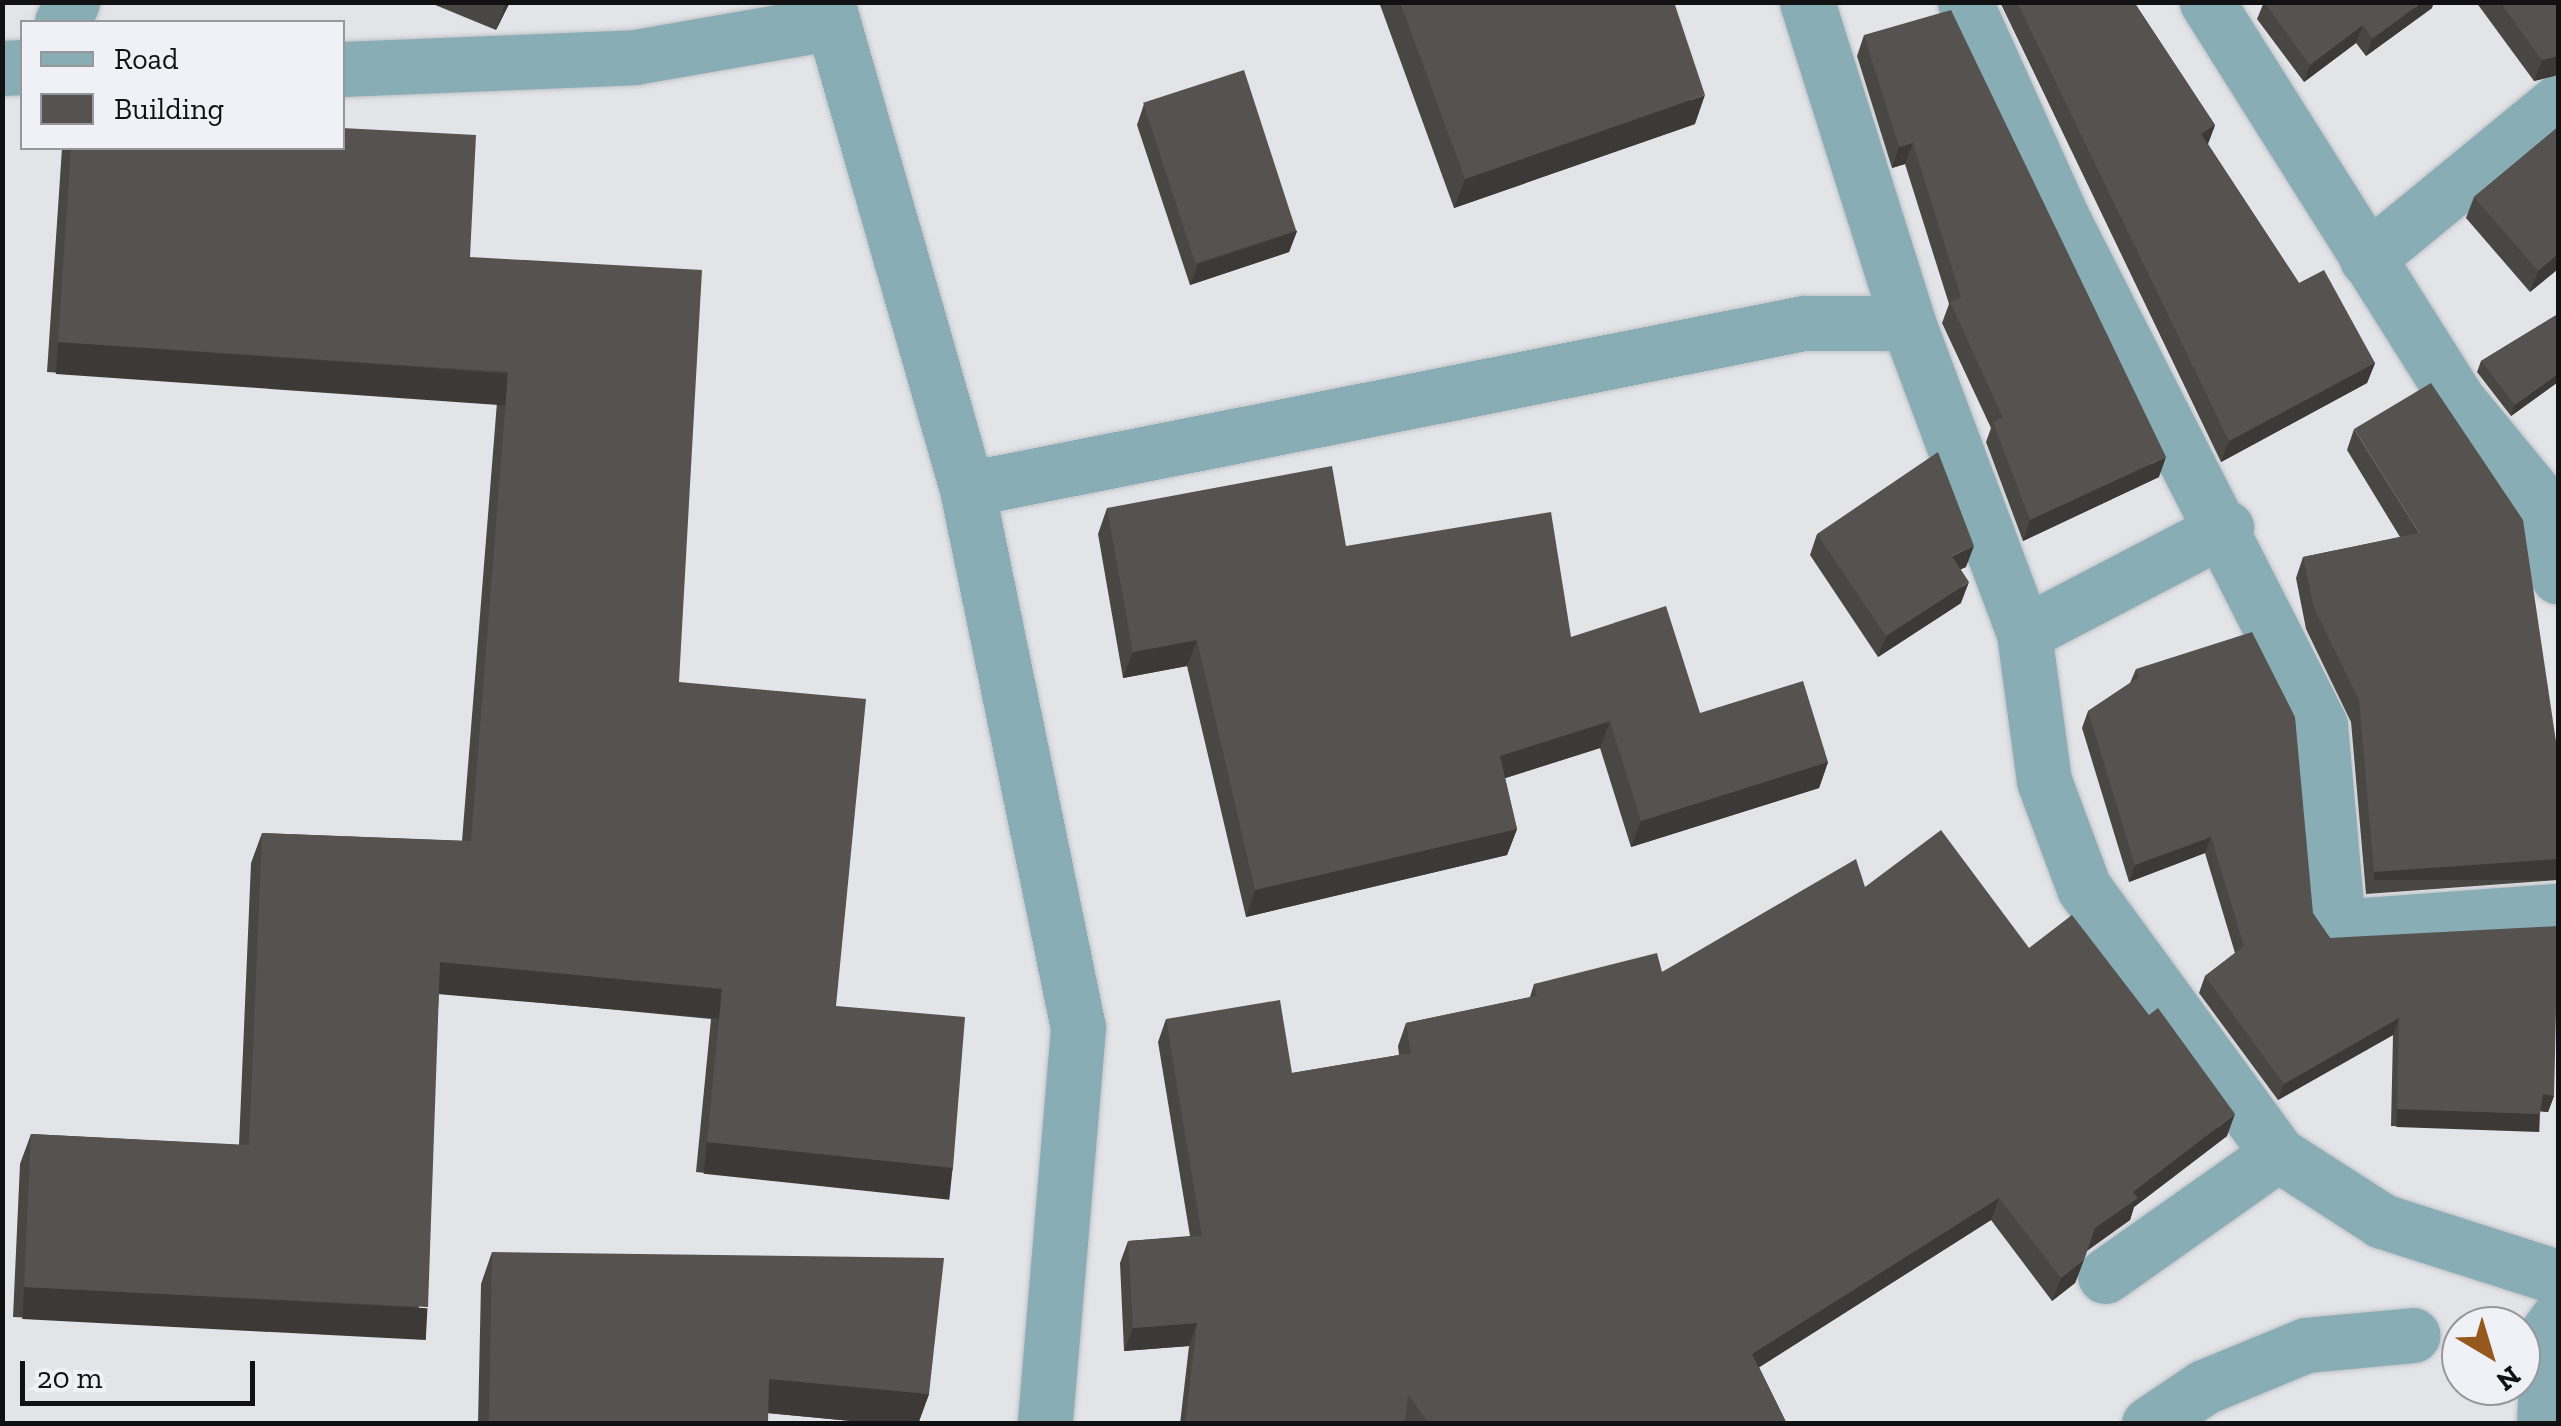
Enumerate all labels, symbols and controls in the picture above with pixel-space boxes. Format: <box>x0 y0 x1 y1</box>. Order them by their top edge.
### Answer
legend <box>20 20 345 150</box>
text: Road <box>114 41 179 77</box>
text: Building <box>114 91 224 127</box>
north arrow <box>2441 1306 2541 1406</box>
scale bar <box>25 1341 260 1403</box>
text: N <box>2490 1359 2527 1398</box>
text: 20 m <box>37 1360 102 1396</box>

